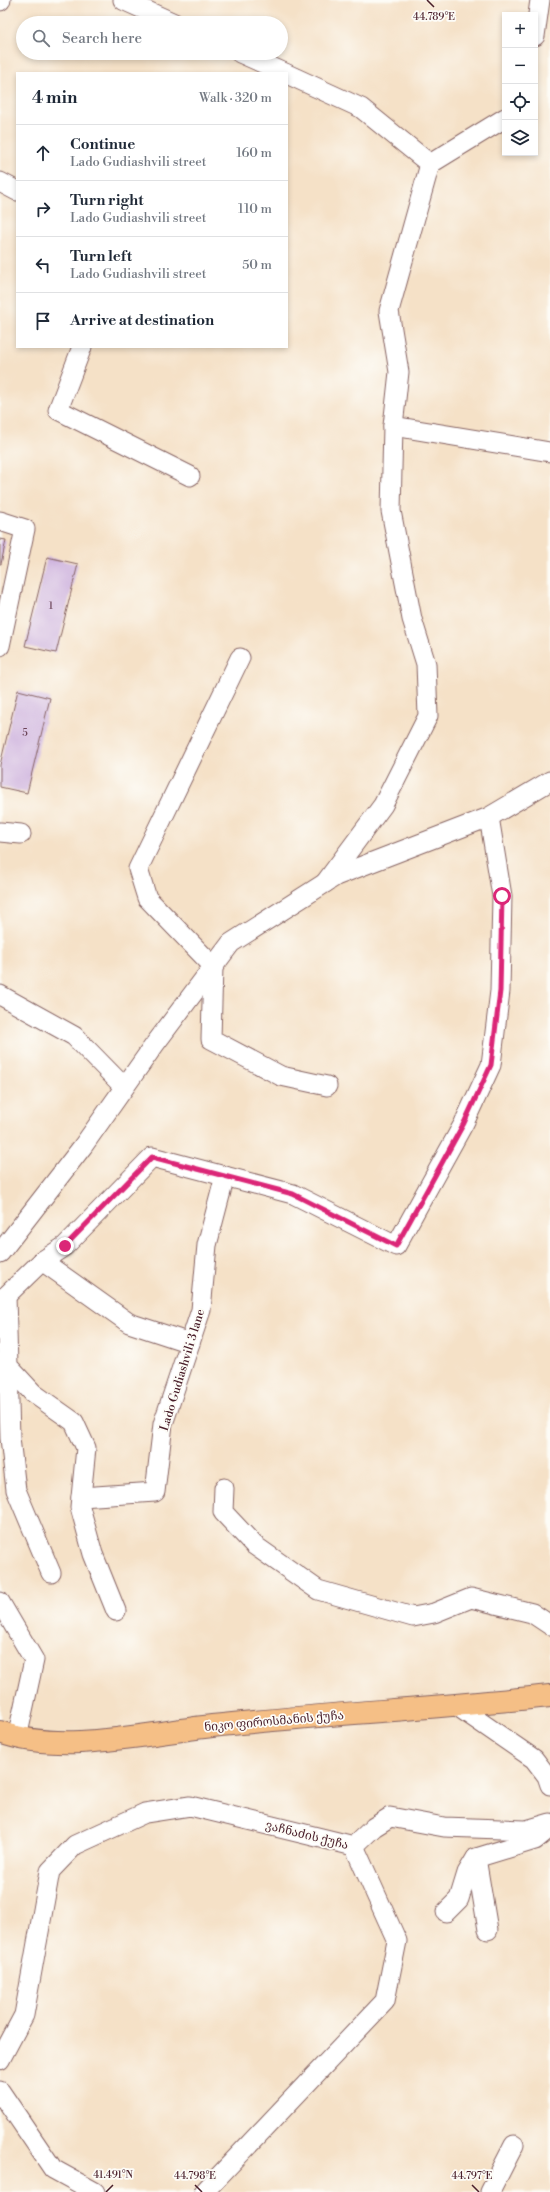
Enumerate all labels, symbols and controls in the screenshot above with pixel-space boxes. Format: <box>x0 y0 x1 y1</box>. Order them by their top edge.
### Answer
text: 44.789°E <box>413 11 455 23</box>
map controls <box>502 12 538 156</box>
button: + <box>502 12 538 48</box>
search box <box>16 16 288 60</box>
icon: search <box>30 27 52 49</box>
text: Search here <box>62 29 142 48</box>
button: − <box>502 48 538 84</box>
button: locate <box>502 84 538 120</box>
text: 4 min <box>32 87 77 109</box>
text: Walk · 320 m <box>199 90 272 106</box>
button: layers <box>502 120 538 156</box>
text: Continue <box>70 135 135 154</box>
icon: ahead <box>32 142 54 164</box>
text: 160 m <box>236 145 272 161</box>
text: Lado Gudiashvili street <box>70 154 206 170</box>
text: Turn right <box>70 191 144 210</box>
icon: right <box>32 198 54 220</box>
text: 110 m <box>238 201 272 217</box>
text: Lado Gudiashvili street <box>70 210 206 226</box>
text: Turn left <box>70 247 132 266</box>
icon: left <box>32 254 54 276</box>
text: 50 m <box>242 257 272 273</box>
text: Lado Gudiashvili street <box>70 266 206 282</box>
icon: arrive <box>32 310 54 332</box>
text: Arrive at destination <box>70 311 214 330</box>
house number: 1 <box>49 600 54 612</box>
house number: 5 <box>22 727 28 739</box>
route start <box>493 887 511 905</box>
route end <box>56 1237 74 1255</box>
street label: Lado Gudiashvili 3 lane <box>157 1307 208 1433</box>
street label: ნიკო ფიროსმანის ქუჩა <box>204 1708 345 1735</box>
street label: ვაჩნაძის ქუჩა <box>264 1818 350 1853</box>
text: 41.491°N <box>93 2169 133 2181</box>
text: 44.798°E <box>174 2170 216 2182</box>
text: 44.797°E <box>452 2170 493 2182</box>

